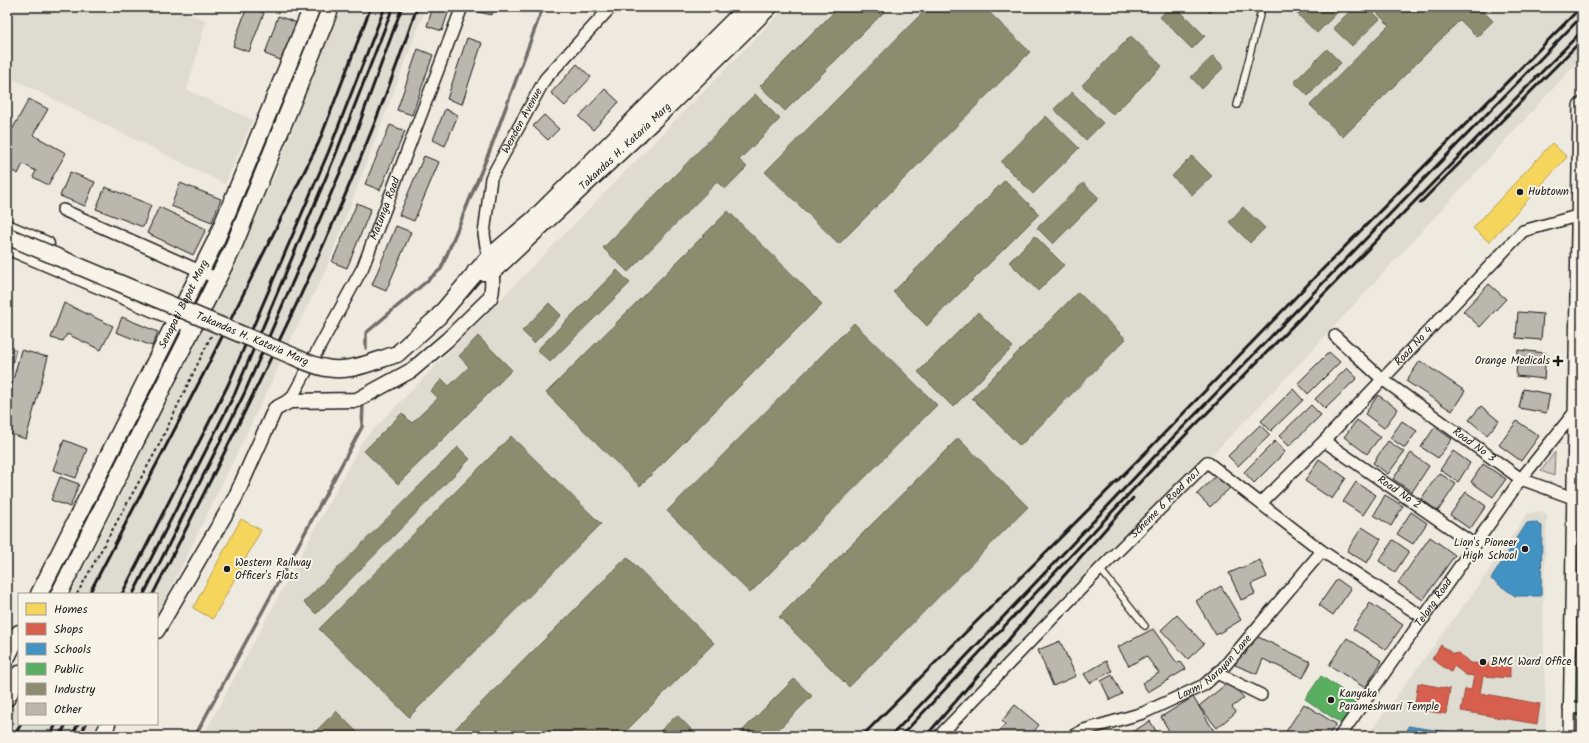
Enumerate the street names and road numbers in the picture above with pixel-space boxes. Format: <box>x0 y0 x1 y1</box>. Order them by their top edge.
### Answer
street label: Wenden Avenue <box>497 85 548 157</box>
street label: Takandas H. Kataria Marg <box>575 99 676 195</box>
street label: Matunga Road <box>365 174 406 243</box>
street label: Senapati Bapat Marg <box>154 257 214 352</box>
street label: Takandas H. Kataria Marg <box>193 307 311 371</box>
street label: Road No 4 <box>1390 322 1437 370</box>
street label: Road No 3 <box>1449 423 1499 467</box>
street label: Scheme 6 Road no.1 <box>1126 464 1205 543</box>
street label: Road No 2 <box>1373 471 1425 514</box>
street label: Telang Road <box>1410 574 1458 631</box>
street label: Laxmi Narayan Lane <box>1174 631 1257 705</box>

